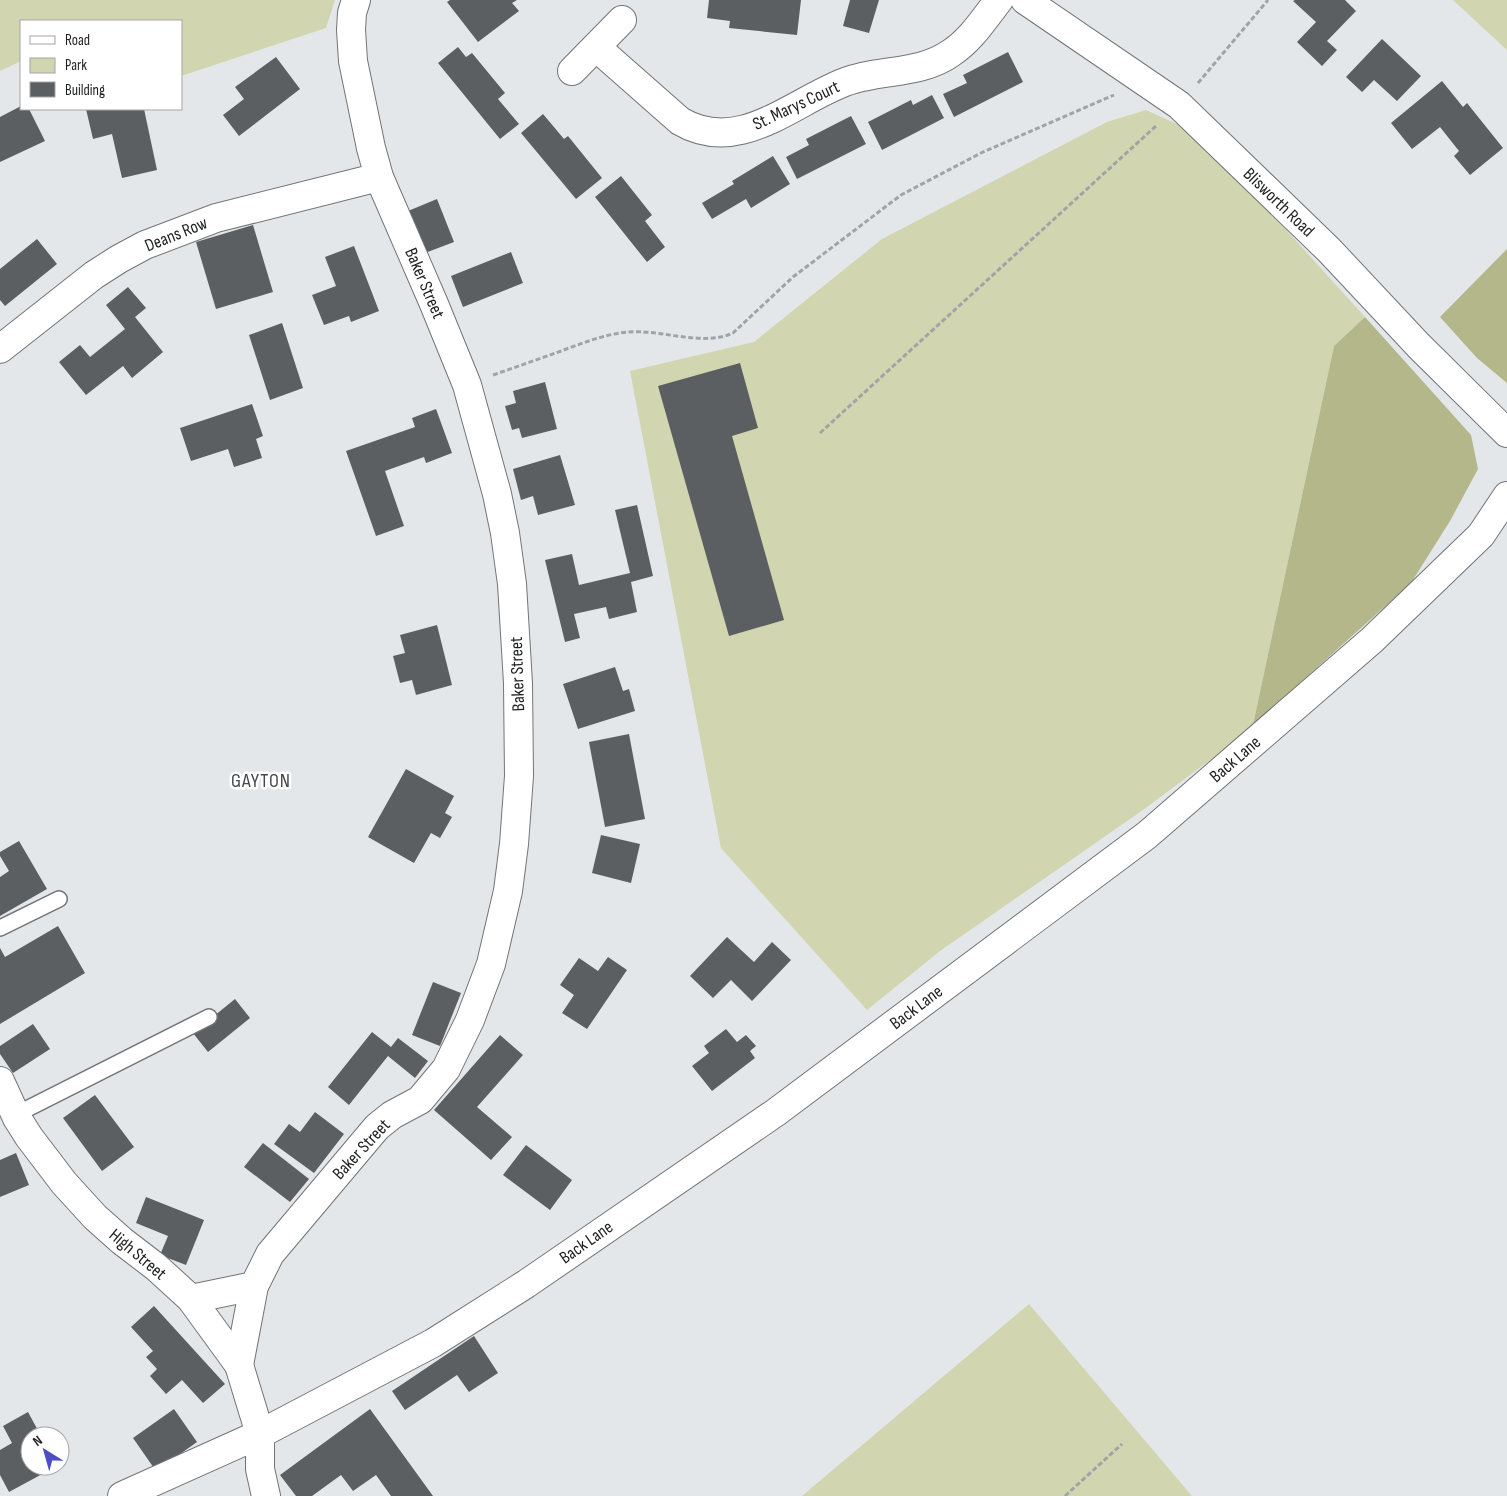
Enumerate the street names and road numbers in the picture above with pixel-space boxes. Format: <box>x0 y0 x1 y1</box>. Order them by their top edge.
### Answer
street label: St. Marys Court <box>749 76 843 135</box>
street label: Blisworth Road <box>1239 163 1318 241</box>
street label: Deans Row <box>142 212 211 256</box>
street label: Baker Street <box>400 245 449 322</box>
street label: Baker Street <box>506 636 529 712</box>
street label: Back Lane <box>1206 732 1265 787</box>
street label: Back Lane <box>886 981 947 1034</box>
street label: Baker Street <box>328 1114 395 1184</box>
street label: Back Lane <box>555 1216 617 1268</box>
street label: High Street <box>105 1224 171 1285</box>

